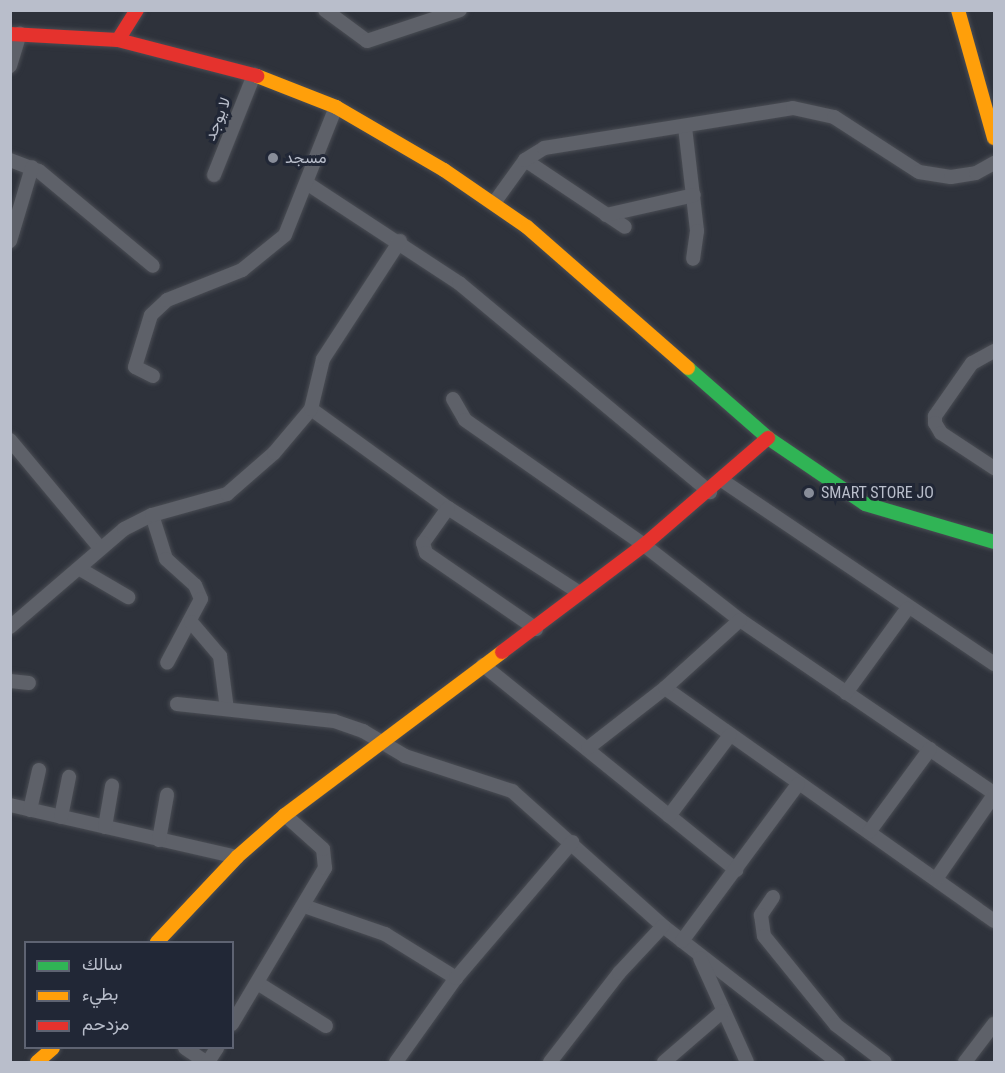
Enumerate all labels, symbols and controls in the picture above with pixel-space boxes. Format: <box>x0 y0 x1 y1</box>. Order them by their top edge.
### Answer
street label: لا يوجد <box>201 95 235 143</box>
place label: مسجد <box>285 148 326 168</box>
marker: مسجد <box>266 151 280 165</box>
place label: SMART STORE JO <box>821 483 934 503</box>
marker: SMART STORE JO <box>802 486 816 500</box>
legend <box>24 941 234 1049</box>
text: سالك <box>82 953 122 974</box>
text: بطيء <box>82 983 118 1004</box>
text: مزدحم <box>82 1013 129 1034</box>

